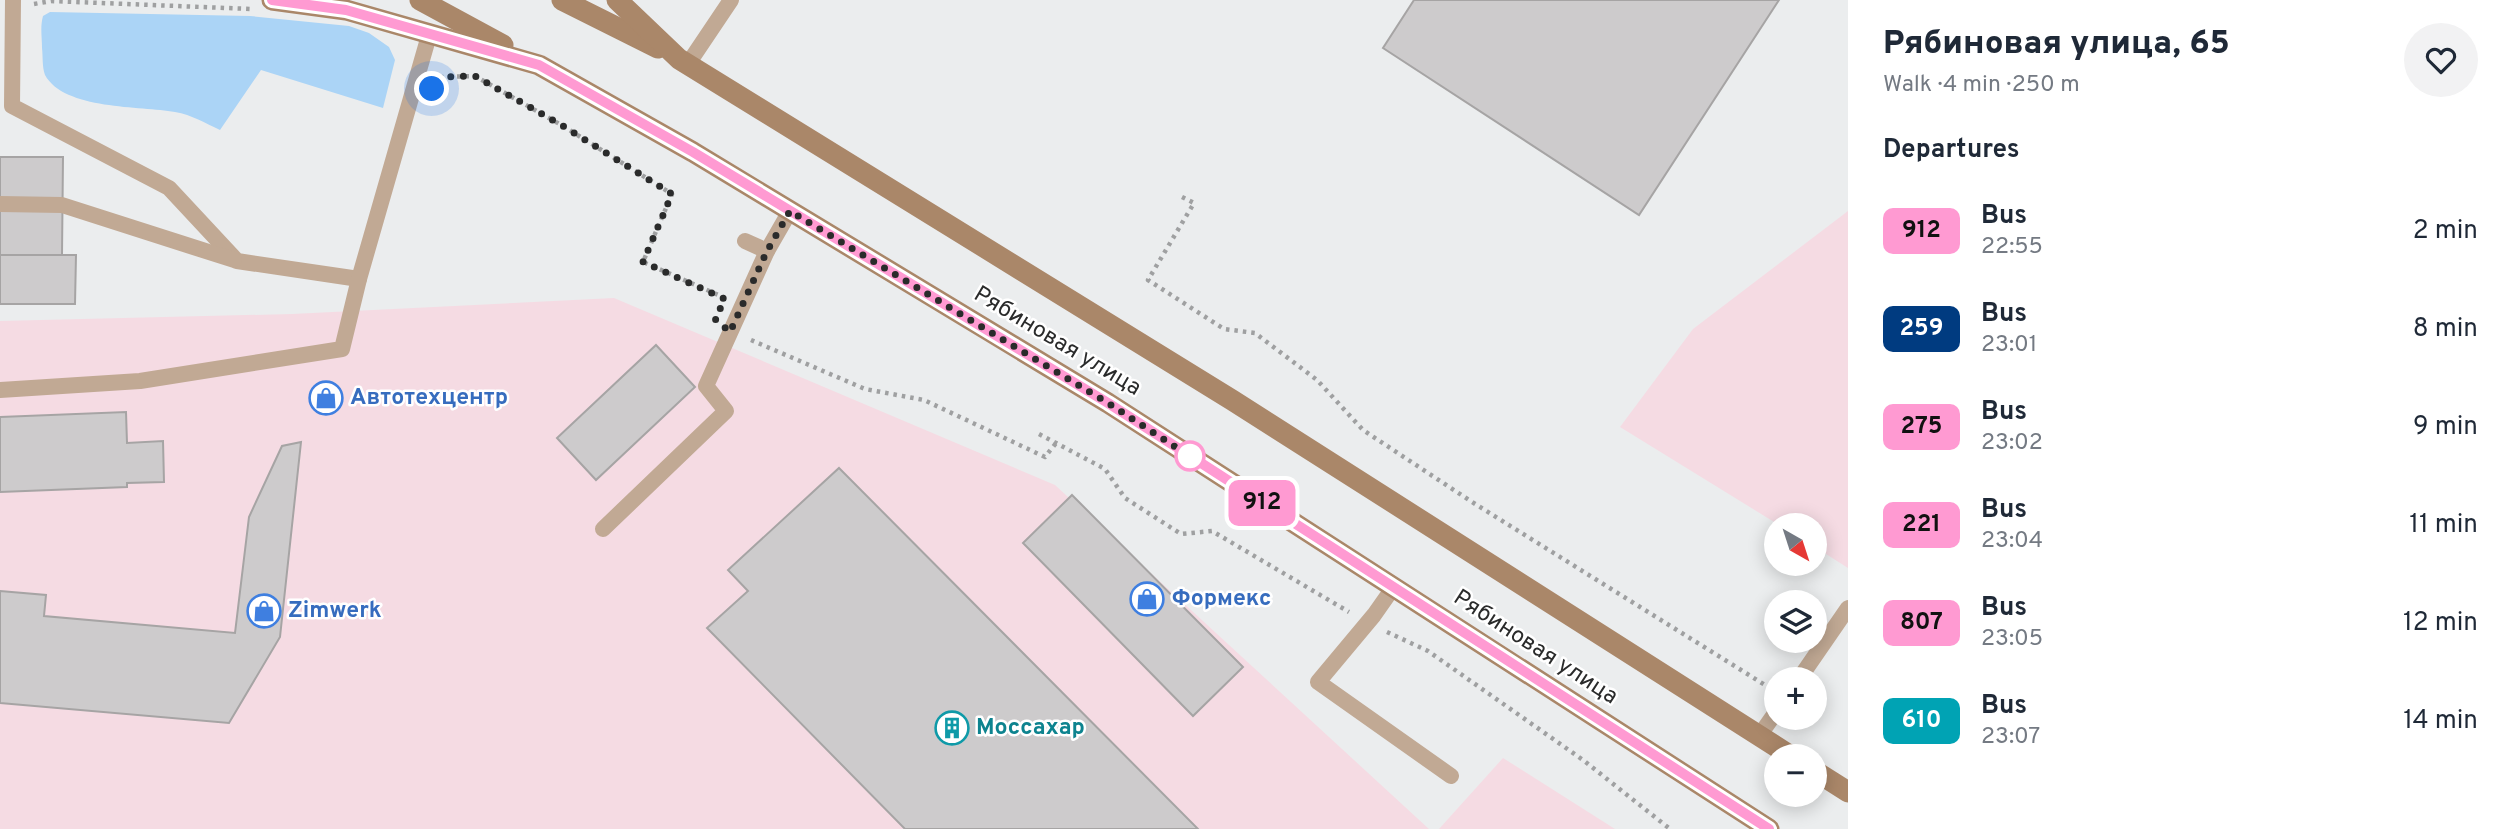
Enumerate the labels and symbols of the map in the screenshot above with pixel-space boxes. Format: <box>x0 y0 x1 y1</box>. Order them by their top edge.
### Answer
your location <box>414 71 449 106</box>
street label: Рябиновая улица <box>968 281 1146 403</box>
shop icon: Автотехцентр <box>307 379 345 417</box>
place label: Автотехцентр <box>350 384 508 413</box>
unlabelled marker <box>1175 441 1205 471</box>
line badge: 912 <box>1222 480 1302 526</box>
north arrow <box>1764 513 1827 576</box>
shop icon: Формекс <box>1128 580 1166 618</box>
street label: Рябиновая улица <box>1447 584 1623 712</box>
place label: Формекс <box>1172 585 1272 614</box>
shop icon: Zimwerk <box>245 592 283 630</box>
place label: Zimwerk <box>288 597 382 626</box>
building icon: Моссахар <box>933 709 971 747</box>
place label: Моссахар <box>976 714 1085 743</box>

